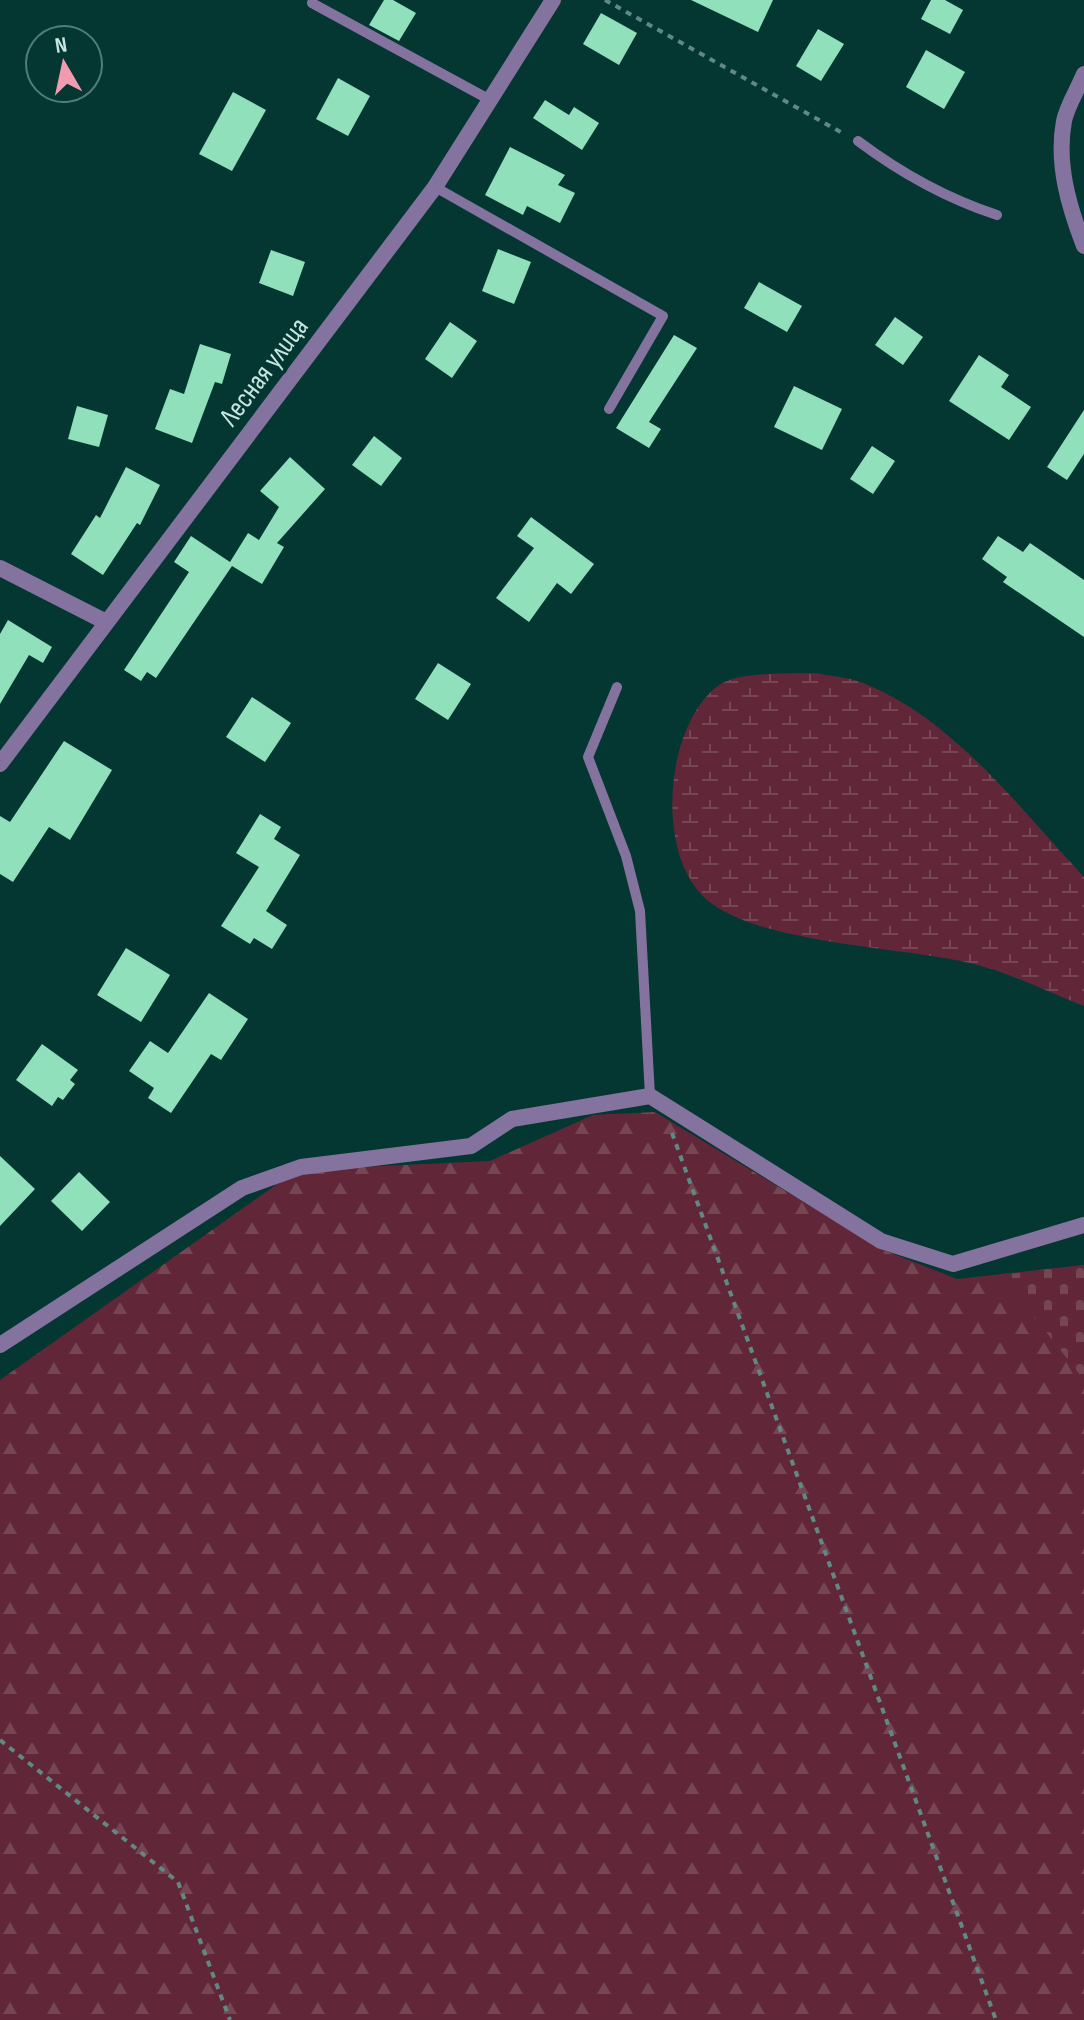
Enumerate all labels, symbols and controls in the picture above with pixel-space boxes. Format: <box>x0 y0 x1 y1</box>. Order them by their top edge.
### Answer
north arrow <box>24 24 104 104</box>
text: N <box>53 31 69 60</box>
street label: Лесная улица <box>212 311 316 433</box>

